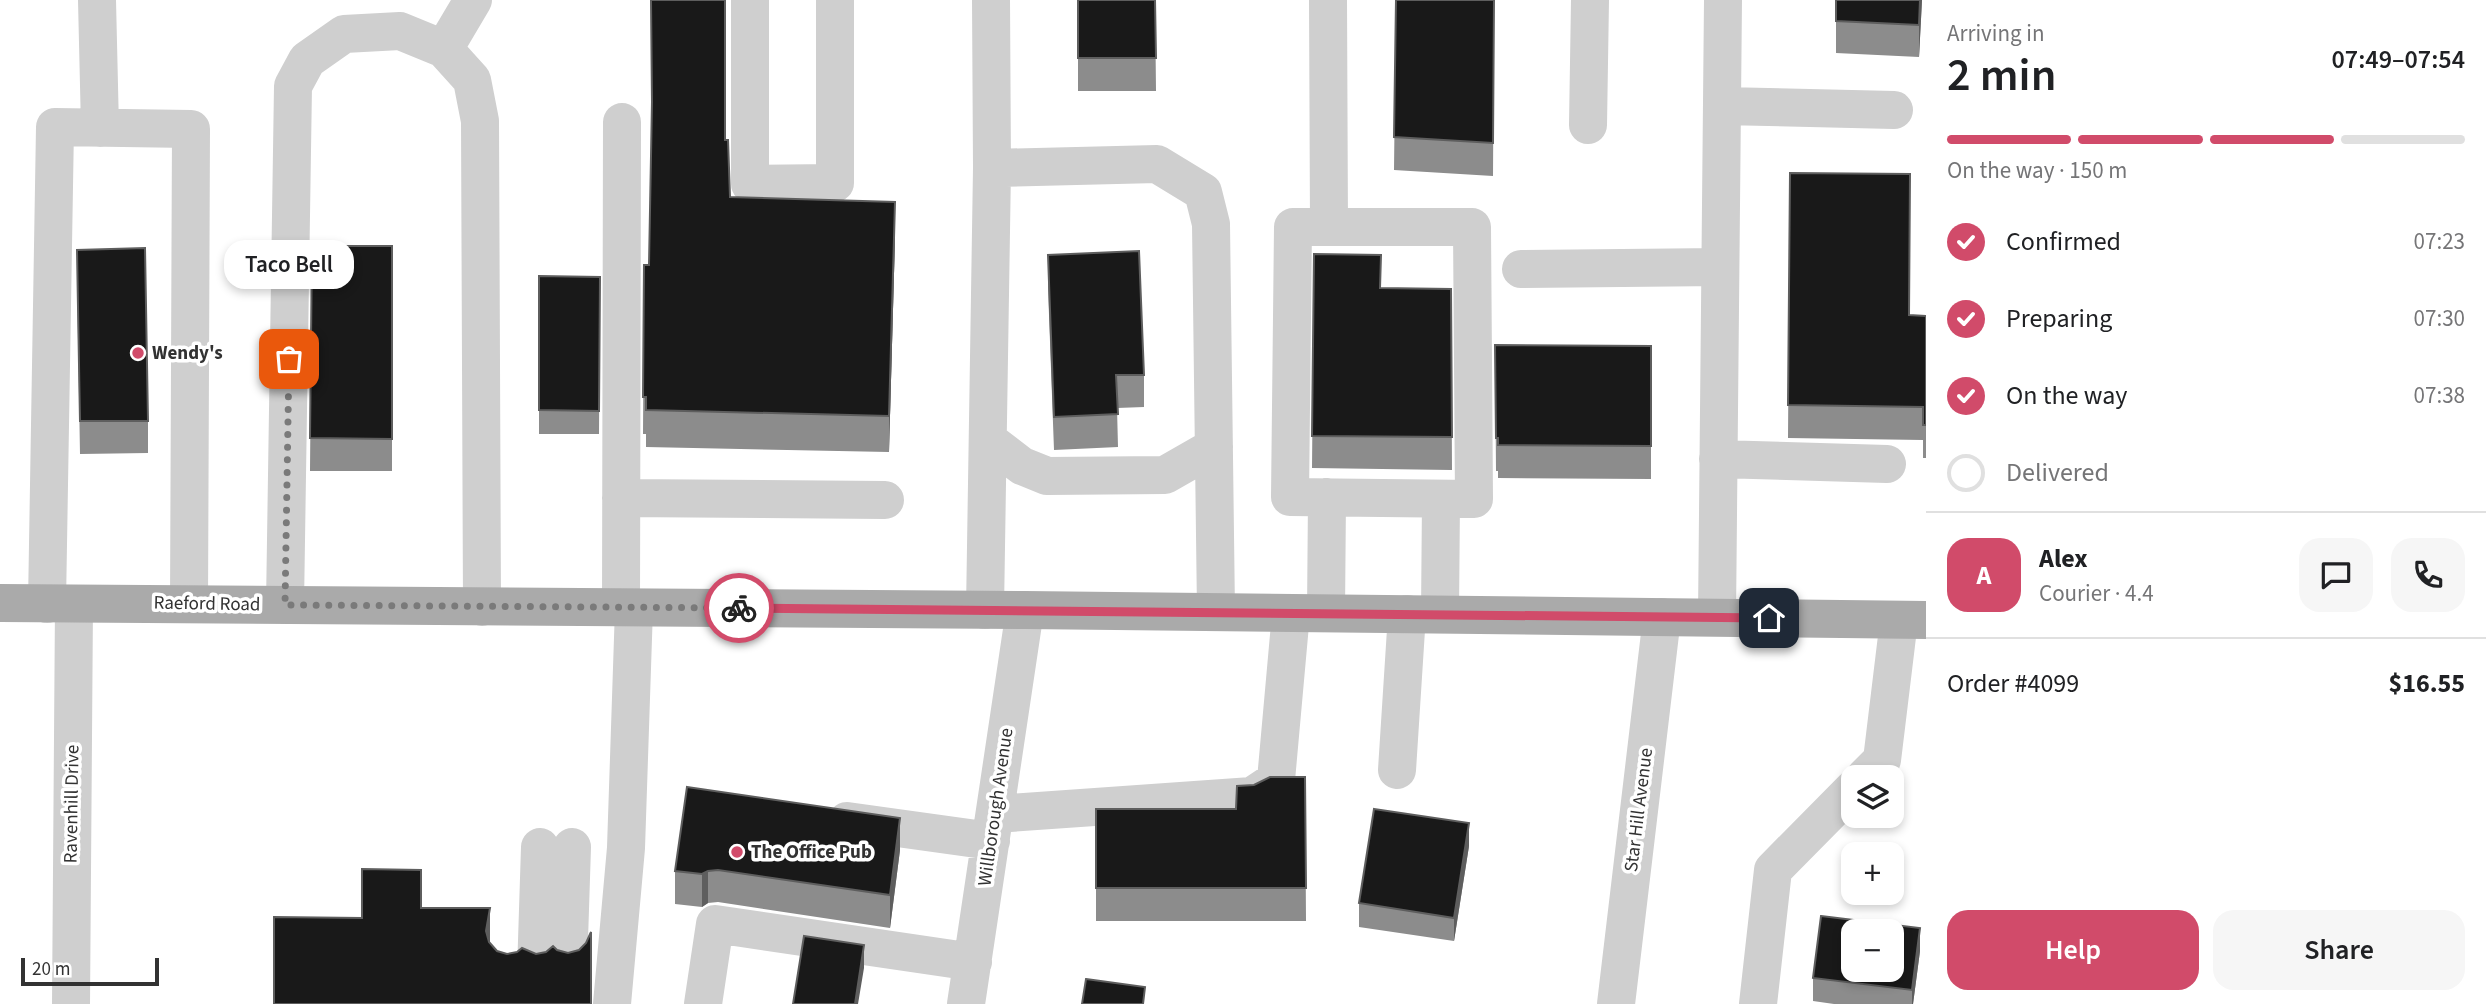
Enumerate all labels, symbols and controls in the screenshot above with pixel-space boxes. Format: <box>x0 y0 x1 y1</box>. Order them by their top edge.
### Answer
text: Arriving in <box>1947 17 2045 50</box>
text: 07:49–07:54 <box>2332 41 2465 78</box>
text: 2 min <box>1947 43 2056 108</box>
text: On the way · 150 m <box>1947 154 2127 187</box>
icon: check <box>1947 223 1985 261</box>
text: Confirmed <box>2006 223 2121 260</box>
text: 07:23 <box>2414 225 2465 258</box>
callout: Taco Bell <box>224 240 354 289</box>
text: Taco Bell <box>245 248 333 281</box>
icon: check <box>1947 300 1985 338</box>
text: Preparing <box>2006 300 2112 337</box>
text: 07:30 <box>2414 302 2465 335</box>
pin <box>259 329 319 389</box>
place label: Wendy's <box>152 340 223 367</box>
icon: bag <box>270 340 308 378</box>
marker: Wendy's <box>130 345 146 361</box>
icon: check <box>1947 377 1985 415</box>
text: On the way <box>2006 377 2127 414</box>
text: 07:38 <box>2414 379 2465 412</box>
text: Delivered <box>2006 454 2109 491</box>
button: chat <box>2299 538 2373 612</box>
button: phone <box>2391 538 2465 612</box>
text: Alex <box>2039 540 2088 577</box>
text: A <box>1977 557 1991 594</box>
courier <box>704 573 774 643</box>
text: Courier · 4.4 <box>2039 577 2154 610</box>
pin <box>1739 588 1799 648</box>
icon: bike <box>720 589 758 627</box>
street label: Raeford Road <box>153 590 261 618</box>
icon: home <box>1750 599 1788 637</box>
text: Order #4099 <box>1947 665 2079 702</box>
text: $16.55 <box>2389 665 2465 702</box>
street label: Willborough Avenue <box>972 726 1020 888</box>
street label: Ravenhill Drive <box>57 744 87 864</box>
street label: Star Hill Avenue <box>1618 746 1660 874</box>
map controls <box>1841 765 1904 982</box>
button: layers <box>1841 765 1904 828</box>
place label: The Office Pub <box>751 839 872 866</box>
button: + <box>1841 842 1904 905</box>
marker: The Office Pub <box>729 844 745 860</box>
button: Help <box>1947 910 2199 990</box>
button: Share <box>2213 910 2465 990</box>
button: − <box>1841 919 1904 982</box>
scale bar <box>21 955 159 987</box>
text: 20 m <box>32 956 70 983</box>

